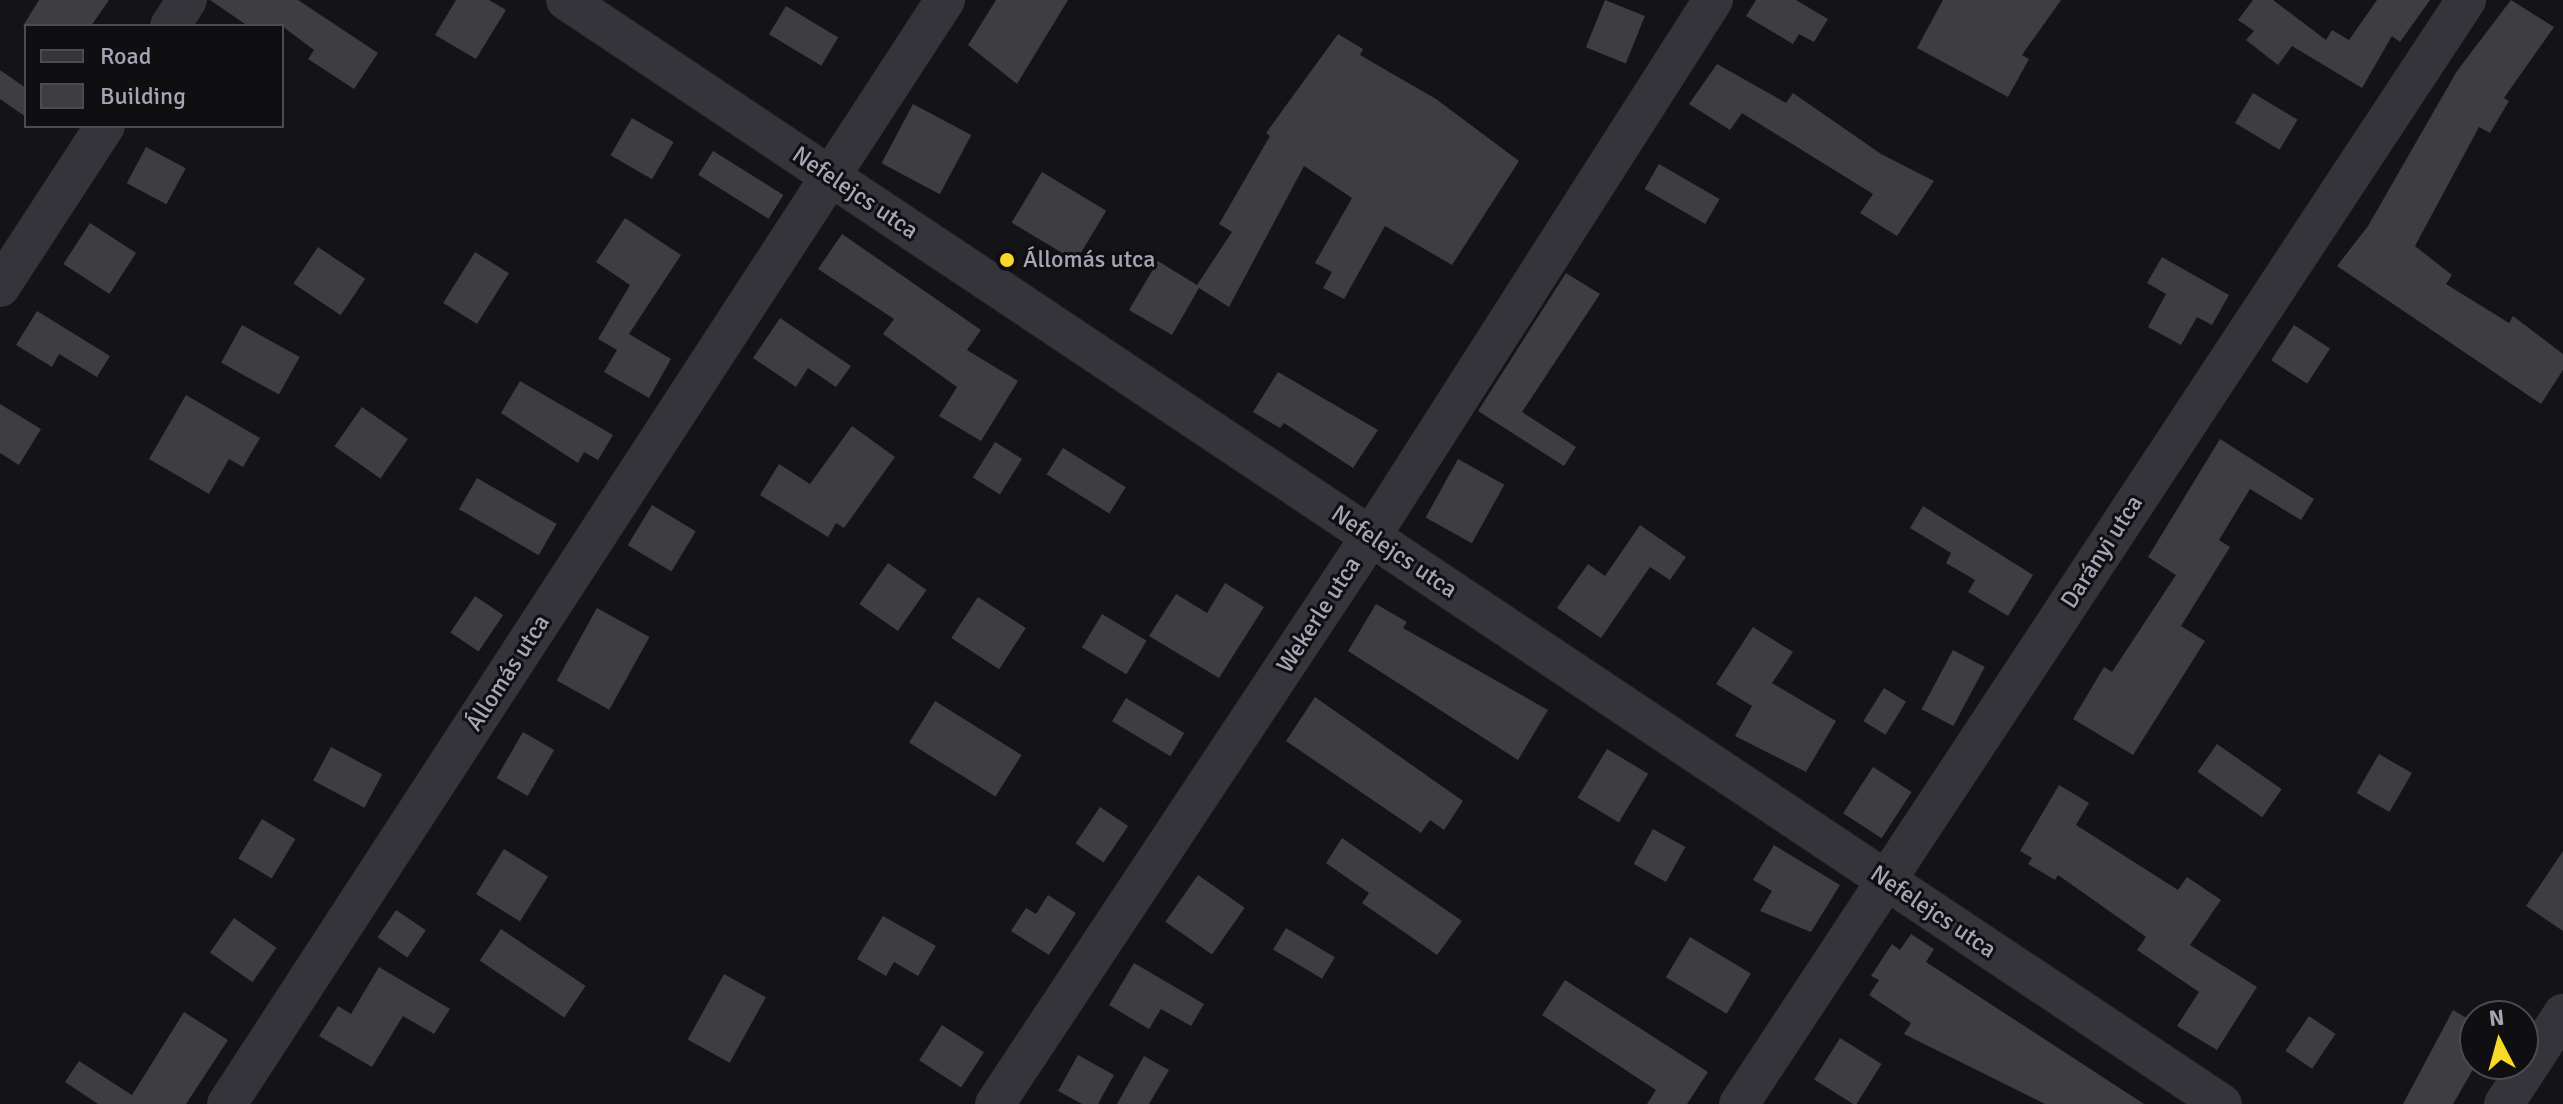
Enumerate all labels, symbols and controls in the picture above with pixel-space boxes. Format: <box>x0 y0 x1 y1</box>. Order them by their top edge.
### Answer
legend <box>24 24 284 128</box>
text: Road <box>100 41 151 71</box>
text: Building <box>100 81 186 111</box>
street label: Nefelejcs utca <box>787 140 923 246</box>
place label: Állomás utca <box>1023 246 1155 274</box>
marker: Állomás utca <box>998 251 1016 269</box>
street label: Darányi utca <box>2055 490 2149 614</box>
street label: Nefelejcs utca <box>1326 499 1462 605</box>
street label: Wekerle utca <box>1271 551 1367 679</box>
street label: Állomás utca <box>460 610 556 736</box>
street label: Nefelejcs utca <box>1865 859 2001 965</box>
north arrow <box>2459 1000 2539 1080</box>
text: N <box>2488 1003 2506 1032</box>

